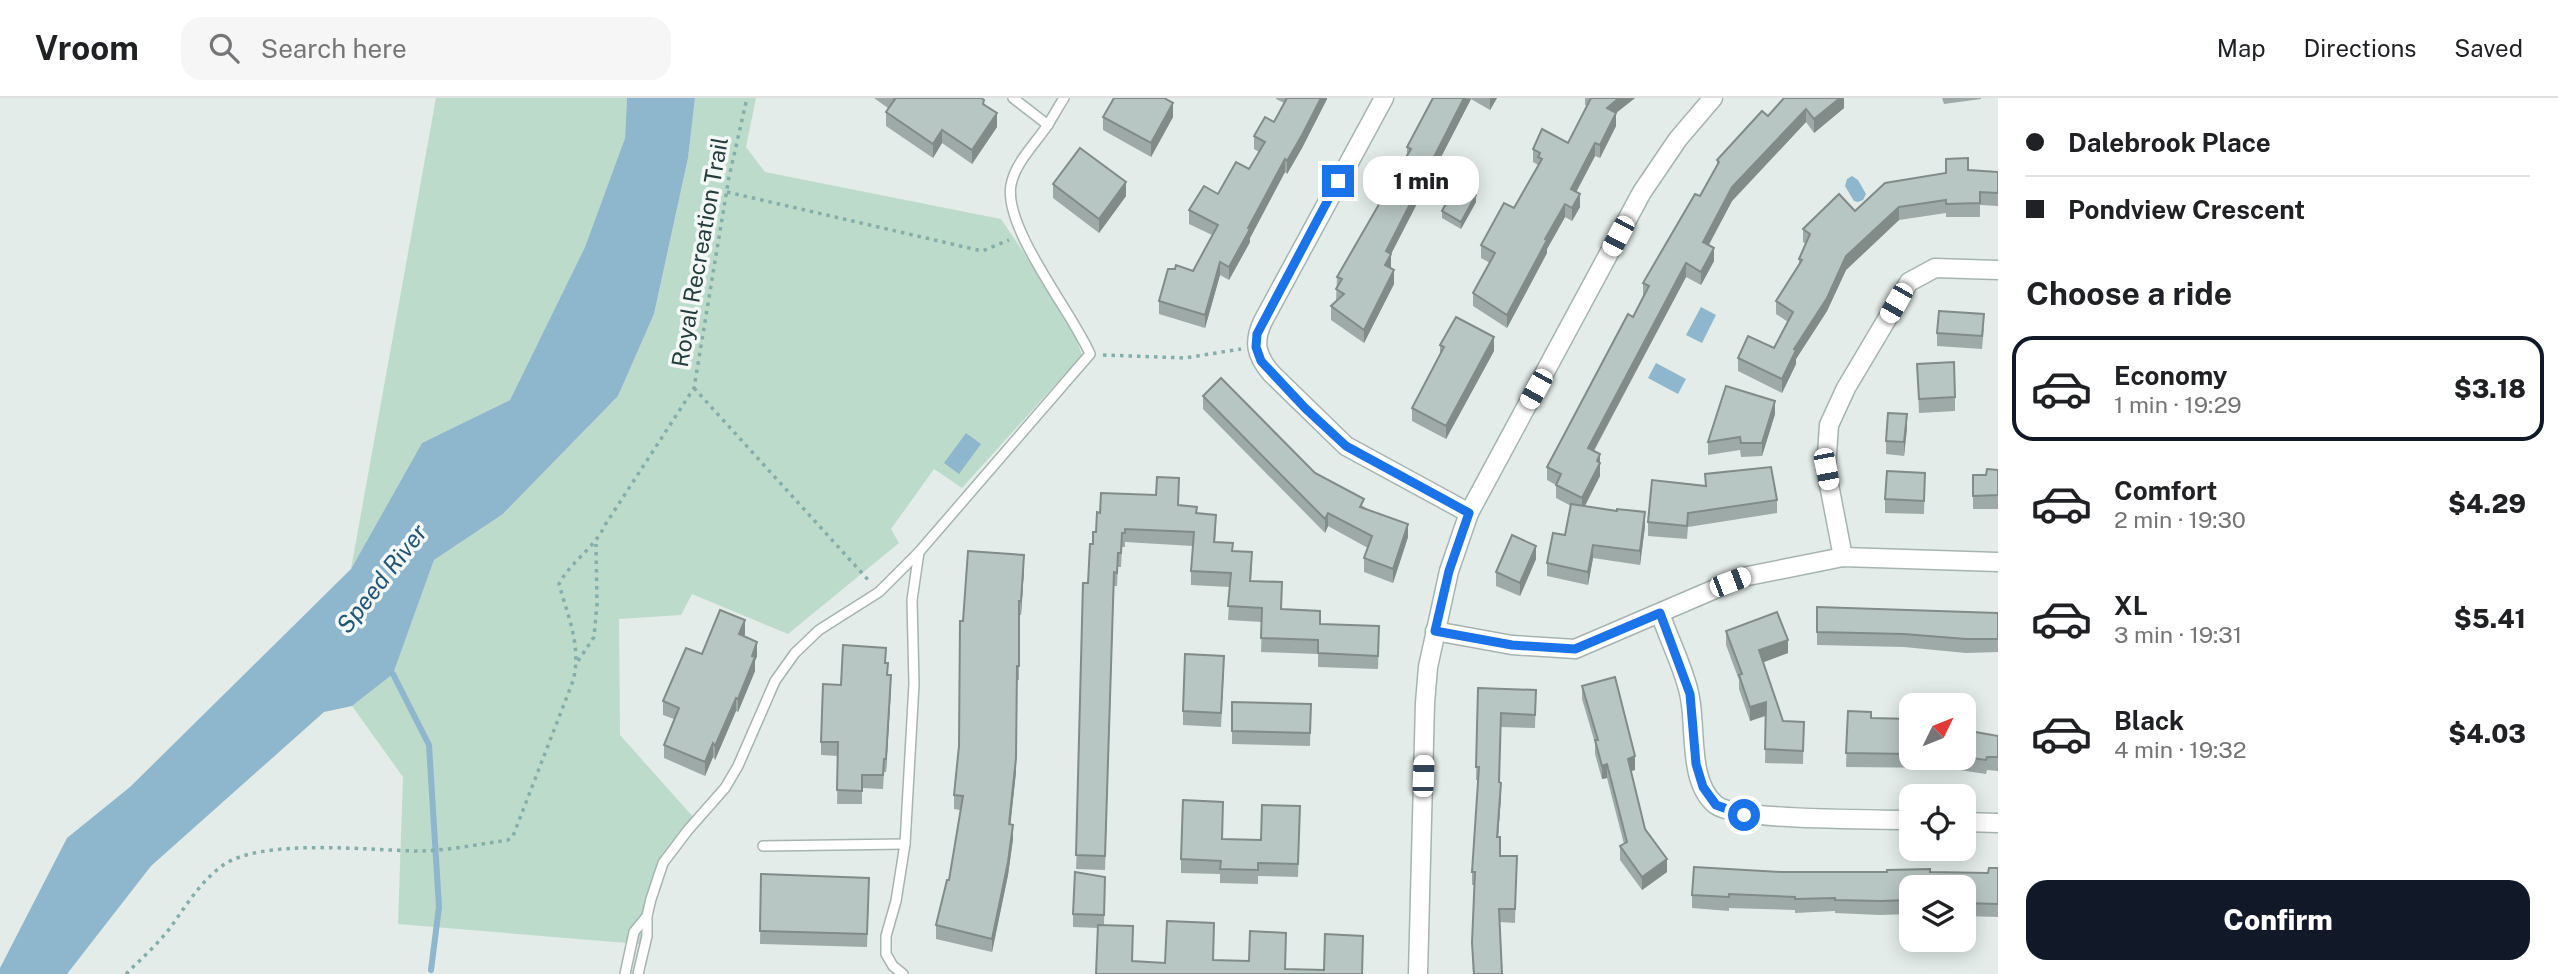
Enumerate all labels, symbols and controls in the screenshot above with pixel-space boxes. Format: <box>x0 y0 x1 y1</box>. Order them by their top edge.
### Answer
search box <box>181 17 671 80</box>
text: Vroom <box>35 29 139 67</box>
icon: search <box>205 29 243 67</box>
text: Search here <box>261 33 407 64</box>
text: Map <box>2217 34 2266 62</box>
text: Directions <box>2304 34 2416 62</box>
text: Saved <box>2454 34 2523 62</box>
text: Dalebrook Place <box>2068 127 2271 158</box>
street label: Royal Recreation Trail <box>666 135 733 369</box>
callout: 1 min <box>1362 156 1478 206</box>
route end <box>1322 165 1354 197</box>
text: 1 min <box>1393 167 1449 194</box>
text: Pondview Crescent <box>2068 194 2305 225</box>
car <box>1599 213 1638 259</box>
text: Choose a ride <box>2026 275 2232 312</box>
car <box>1877 280 1916 326</box>
icon: car <box>2030 357 2093 420</box>
text: Economy <box>2114 360 2227 391</box>
car <box>1517 366 1556 412</box>
text: $3.18 <box>2454 373 2526 404</box>
text: 1 min · 19:29 <box>2114 391 2242 418</box>
car <box>1812 446 1841 492</box>
icon: car <box>2030 472 2093 535</box>
text: Comfort <box>2114 475 2217 506</box>
text: $4.29 <box>2448 488 2526 519</box>
text: 2 min · 19:30 <box>2114 506 2246 533</box>
water label: Speed River <box>330 518 433 638</box>
car <box>1707 565 1754 599</box>
icon: car <box>2030 587 2093 650</box>
text: XL <box>2114 590 2148 621</box>
text: $5.41 <box>2454 603 2526 634</box>
text: 3 min · 19:31 <box>2114 621 2242 648</box>
north arrow <box>1899 693 1976 770</box>
map controls <box>1899 693 1976 952</box>
icon: car <box>2030 702 2093 765</box>
text: Black <box>2114 705 2184 736</box>
text: $4.03 <box>2448 718 2526 749</box>
text: 4 min · 19:32 <box>2114 736 2246 763</box>
car <box>1412 755 1435 797</box>
button: locate <box>1899 784 1976 861</box>
route start <box>1728 799 1760 831</box>
button: layers <box>1899 875 1976 952</box>
button: Confirm <box>2026 880 2530 960</box>

